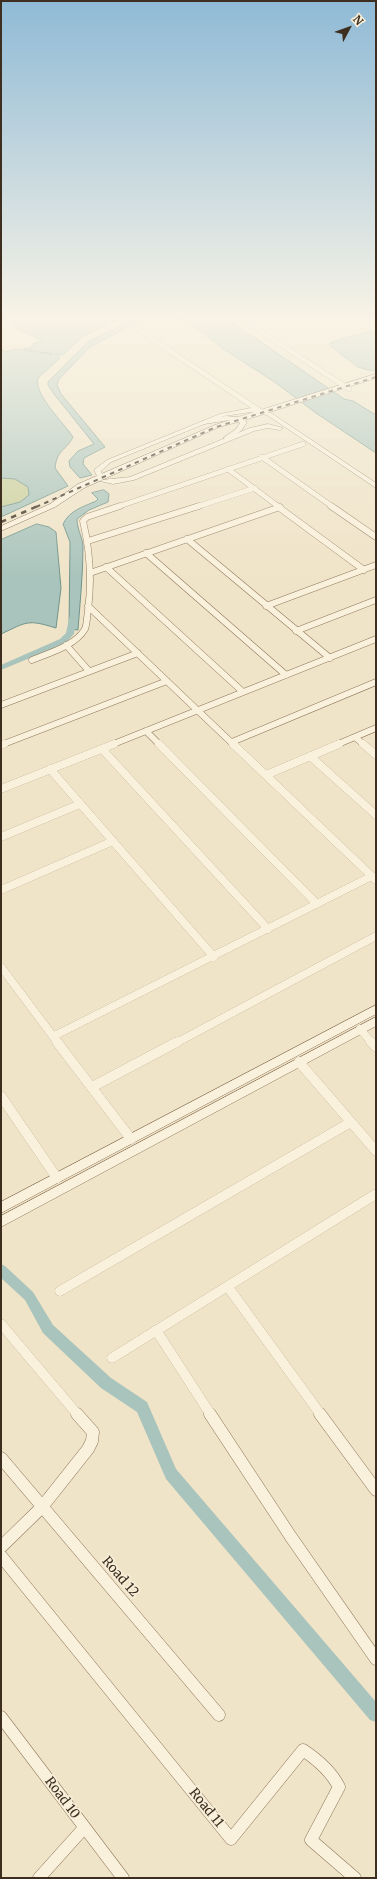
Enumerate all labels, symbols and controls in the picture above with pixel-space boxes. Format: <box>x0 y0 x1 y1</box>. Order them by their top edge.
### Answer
north arrow <box>329 8 369 48</box>
text: N <box>350 12 366 28</box>
street label: Road 12 <box>98 1554 142 1600</box>
street label: Road 10 <box>41 1774 83 1822</box>
street label: Road 11 <box>185 1785 227 1831</box>

